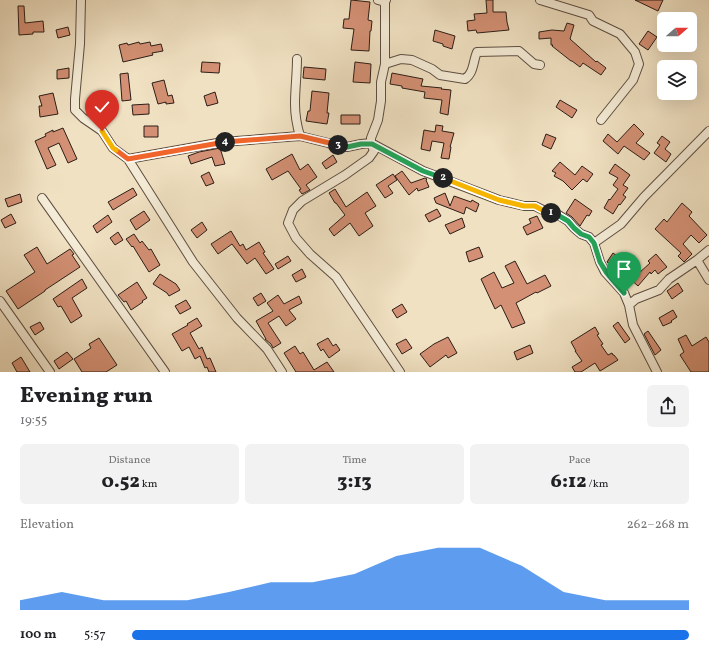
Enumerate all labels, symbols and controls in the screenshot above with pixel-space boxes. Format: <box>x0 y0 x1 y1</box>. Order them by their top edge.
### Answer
north arrow <box>657 12 697 52</box>
map controls <box>657 12 697 100</box>
button: layers <box>657 60 697 100</box>
pin <box>85 90 119 131</box>
icon: check <box>91 96 113 118</box>
pin: 4 <box>215 132 235 152</box>
text: 4 <box>222 134 228 149</box>
pin: 3 <box>328 135 348 155</box>
text: 3 <box>335 137 341 152</box>
pin: 2 <box>433 168 453 188</box>
text: 2 <box>440 170 446 185</box>
pin: 1 <box>541 203 561 223</box>
text: 1 <box>549 205 553 220</box>
pin <box>607 252 641 293</box>
icon: arrive <box>613 258 635 280</box>
text: Evening run <box>20 381 153 412</box>
button: share <box>647 385 689 427</box>
text: 19:55 <box>20 412 47 430</box>
text: Distance <box>108 453 151 468</box>
text: Time <box>342 453 367 468</box>
text: Pace <box>569 453 591 468</box>
text: 0.52 <box>101 468 140 496</box>
text: 3:13 <box>337 468 372 496</box>
text: 6:12 <box>551 468 586 496</box>
text: km <box>140 477 158 492</box>
text: /km <box>586 477 608 492</box>
text: Elevation <box>20 516 74 534</box>
text: 262–268 m <box>627 516 689 534</box>
text: 100 m <box>20 626 57 644</box>
text: 5:57 <box>84 626 106 644</box>

